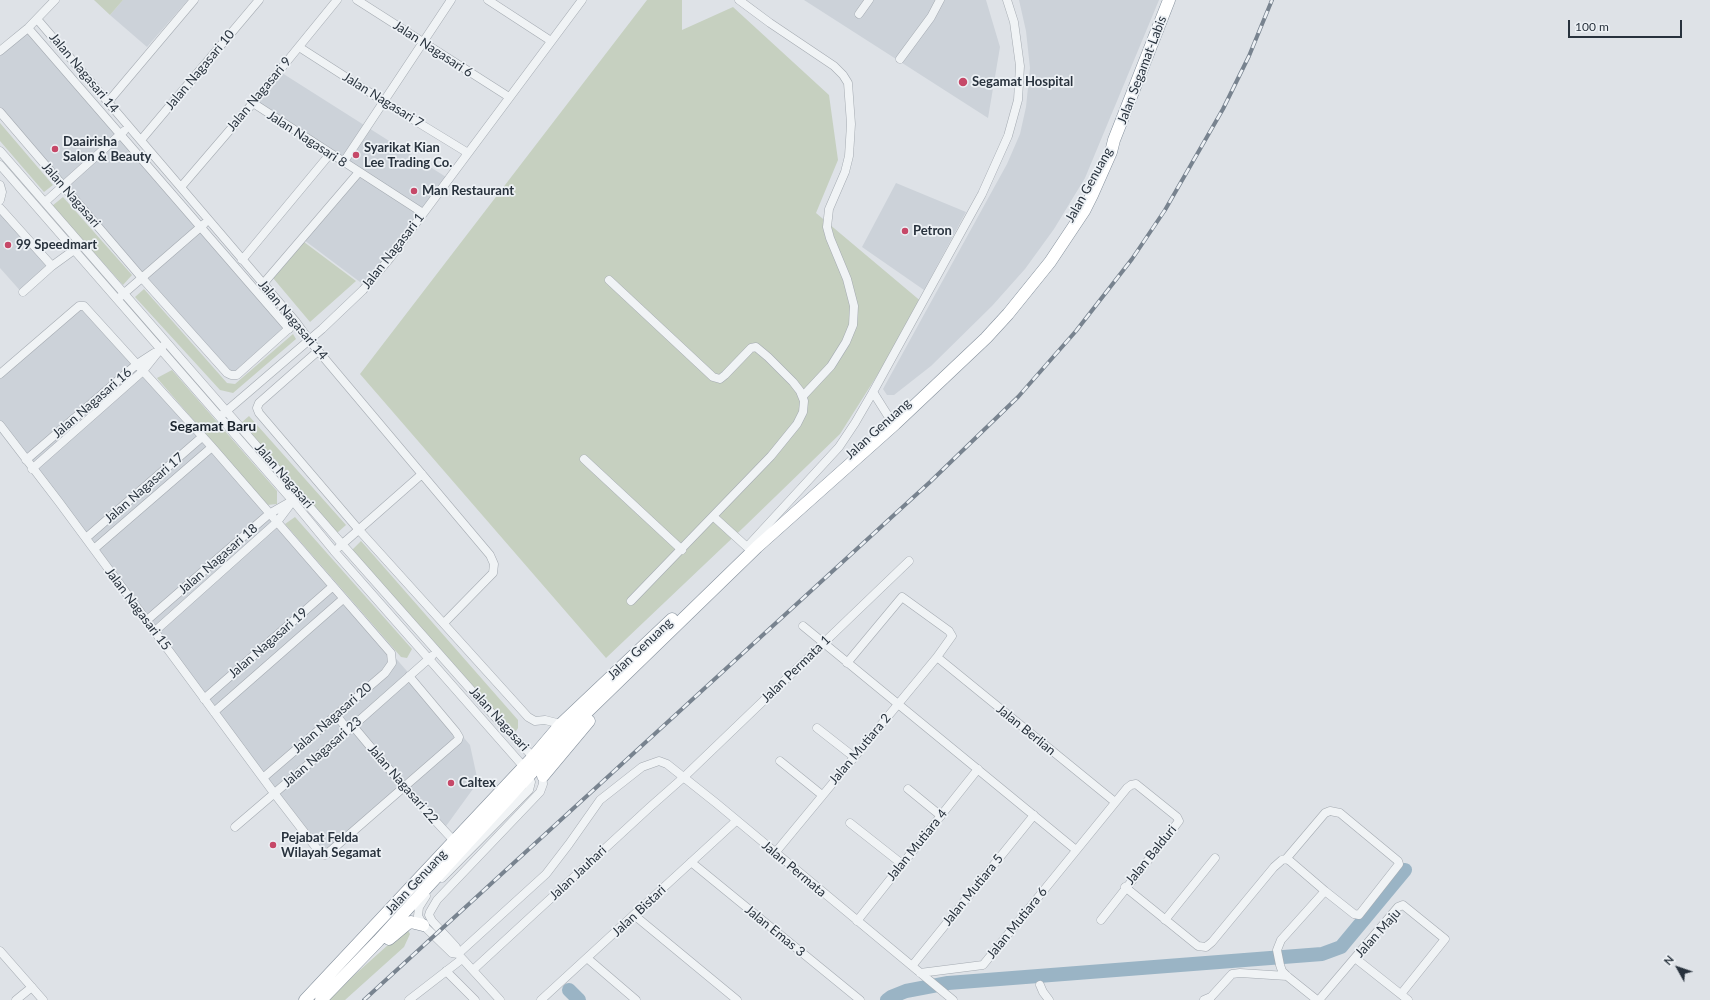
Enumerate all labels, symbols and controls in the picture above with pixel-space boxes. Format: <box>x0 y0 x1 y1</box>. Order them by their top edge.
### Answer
scale bar <box>1570 12 1684 38</box>
street label: Jalan Segamat-Labis <box>1114 14 1170 126</box>
street label: Jalan Nagasari 6 <box>390 17 476 81</box>
text: 100 m <box>1575 19 1609 34</box>
street label: Jalan Nagasari 10 <box>162 27 238 113</box>
street label: Jalan Nagasari 14 <box>46 30 122 116</box>
street label: Jalan Nagasari 9 <box>223 54 295 134</box>
street label: Jalan Nagasari 7 <box>340 69 426 131</box>
place label: Segamat Hospital <box>972 74 1073 90</box>
marker: Segamat Hospital <box>957 76 969 88</box>
street label: Jalan Nagasari 8 <box>264 107 350 171</box>
place label: Daairisha Salon & Beauty <box>63 134 151 165</box>
place label: Syarikat Kian Lee Trading Co. <box>364 140 452 171</box>
marker: Daairisha Salon & Beauty <box>50 144 60 154</box>
street label: Jalan Genuang <box>1062 145 1116 225</box>
marker: Syarikat Kian Lee Trading Co. <box>351 150 361 160</box>
street label: Jalan Nagasari <box>38 159 104 231</box>
place label: Man Restaurant <box>422 183 514 199</box>
marker: Man Restaurant <box>409 186 419 196</box>
street label: Jalan Nagasari 1 <box>359 210 427 292</box>
place label: Petron <box>913 223 952 239</box>
marker: Petron <box>900 226 910 236</box>
place label: 99 Speedmart <box>16 237 97 253</box>
marker: 99 Speedmart <box>3 240 13 250</box>
street label: Jalan Nagasari 14 <box>255 277 331 363</box>
street label: Jalan Nagasari 16 <box>49 364 135 442</box>
street label: Jalan Genuang <box>842 395 914 463</box>
district label: Segamat Baru <box>170 418 256 434</box>
street label: Jalan Nagasari <box>251 440 317 512</box>
street label: Jalan Nagasari 17 <box>101 449 187 527</box>
street label: Jalan Nagasari 18 <box>175 520 261 598</box>
street label: Jalan Nagasari 15 <box>102 565 174 653</box>
street label: Jalan Nagasari 19 <box>225 604 311 682</box>
street label: Jalan Genuang <box>604 615 676 683</box>
street label: Jalan Permata 1 <box>758 632 834 706</box>
street label: Jalan Nagasari 20 <box>289 679 375 757</box>
street label: Jalan Nagasari <box>466 684 532 754</box>
street label: Jalan Berlian <box>993 701 1059 759</box>
street label: Jalan Mutiara 2 <box>826 710 894 788</box>
street label: Jalan Nagasari 23 <box>279 713 365 791</box>
street label: Jalan Nagasari 22 <box>364 741 442 827</box>
place label: Caltex <box>459 775 496 791</box>
marker: Caltex <box>446 778 456 788</box>
street label: Jalan Mutiara 4 <box>883 806 951 884</box>
street label: Jalan Balduri <box>1122 822 1180 888</box>
place label: Pejabat Felda Wilayah Segamat <box>281 830 381 861</box>
street label: Jalan Permata <box>759 838 829 900</box>
marker: Pejabat Felda Wilayah Segamat <box>268 840 278 850</box>
street label: Jalan Jauhari <box>546 843 610 903</box>
street label: Jalan Genuang <box>382 846 450 918</box>
street label: Jalan Mutiara 5 <box>939 851 1007 929</box>
street label: Jalan Bistari <box>609 882 669 940</box>
street label: Jalan Mutiara 6 <box>983 884 1051 962</box>
street label: Jalan Emas 3 <box>742 902 808 960</box>
street label: Jalan Maju <box>1352 905 1404 961</box>
north arrow <box>1658 948 1698 988</box>
text: N <box>1661 953 1676 967</box>

